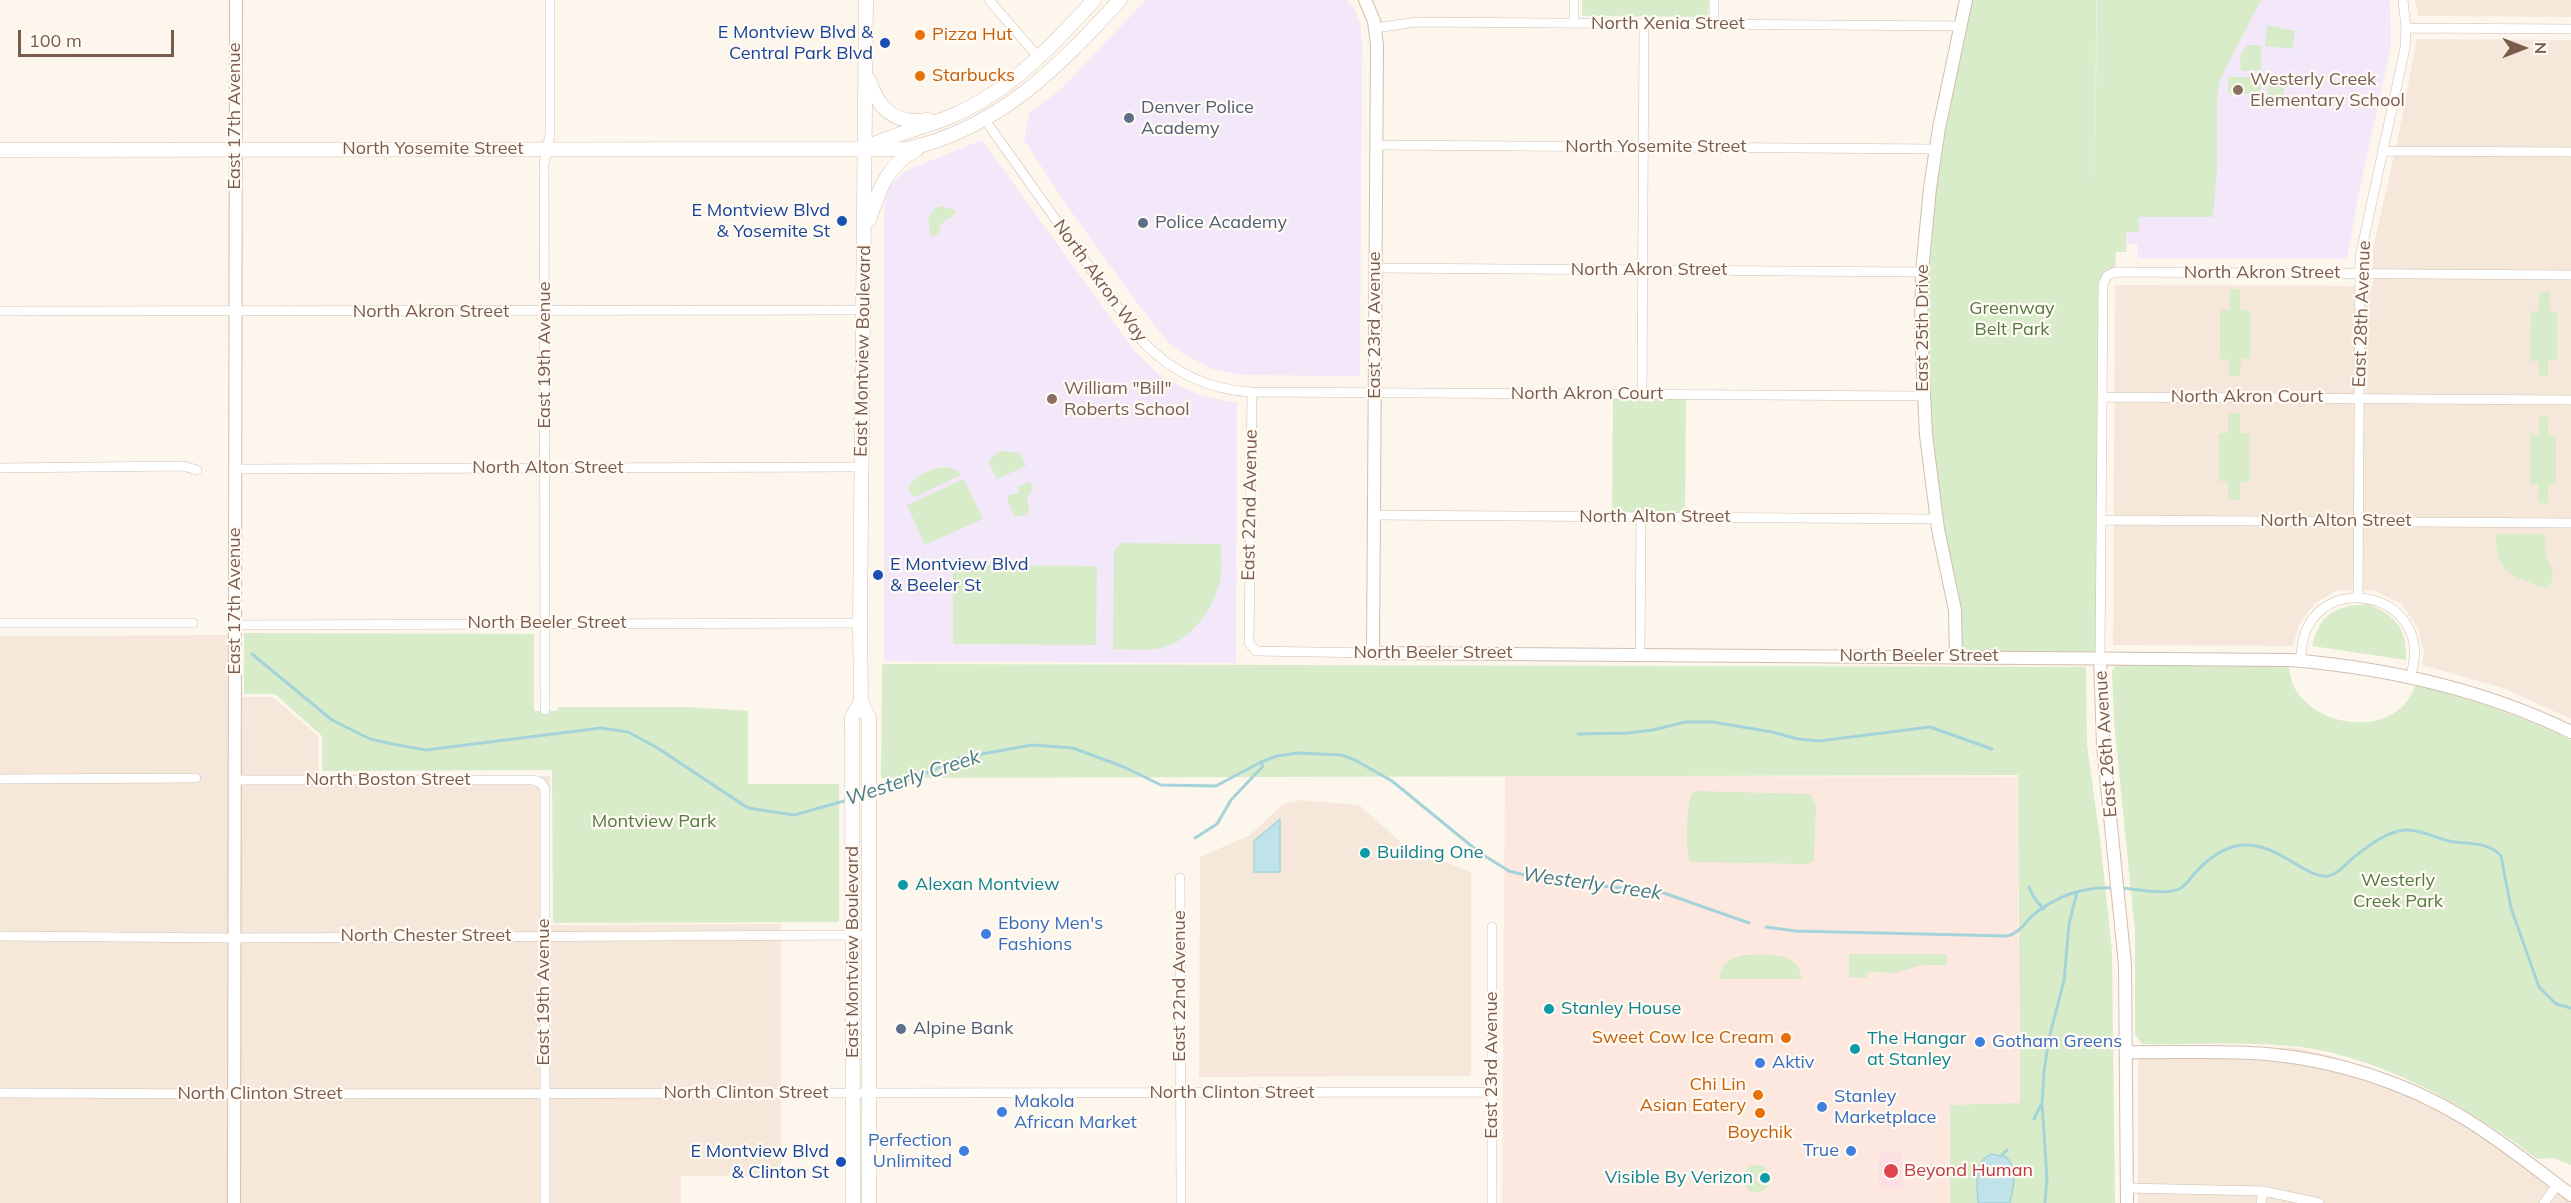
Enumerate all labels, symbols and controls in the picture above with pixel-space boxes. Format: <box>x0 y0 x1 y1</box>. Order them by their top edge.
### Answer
street label: North Xenia Street <box>1591 13 1745 35</box>
scale bar <box>21 18 177 56</box>
north arrow <box>2493 18 2553 78</box>
place label: E Montview Blvd & Central Park Blvd <box>718 22 873 64</box>
place label: Pizza Hut <box>932 24 1013 46</box>
marker: Pizza Hut <box>913 28 927 42</box>
text: 100 m <box>29 29 82 52</box>
marker: E Montview Blvd & Central Park Blvd <box>878 36 892 50</box>
text: N <box>2531 42 2551 54</box>
street label: East 17th Avenue <box>224 43 246 189</box>
place label: Starbucks <box>932 65 1015 87</box>
marker: Starbucks <box>913 69 927 83</box>
place label: Westerly Creek Elementary School <box>2250 69 2405 112</box>
marker: Westerly Creek Elementary School <box>2231 83 2245 97</box>
place label: Denver Police Academy <box>1141 97 1254 140</box>
marker: Denver Police Academy <box>1122 111 1136 125</box>
street label: North Yosemite Street <box>1565 136 1747 158</box>
street label: North Yosemite Street <box>342 138 524 160</box>
place label: E Montview Blvd & Yosemite St <box>691 200 830 242</box>
place label: Police Academy <box>1155 212 1287 234</box>
marker: E Montview Blvd & Yosemite St <box>835 214 849 228</box>
street label: North Akron Way <box>1048 216 1152 346</box>
marker: Police Academy <box>1136 216 1150 230</box>
street label: East 28th Avenue <box>2349 240 2375 388</box>
street label: East Montview Boulevard <box>850 245 876 457</box>
street label: East 23rd Avenue <box>1364 251 1386 399</box>
street label: North Akron Street <box>1571 259 1727 281</box>
street label: North Akron Street <box>2184 262 2340 284</box>
street label: East 25th Drive <box>1912 264 1934 392</box>
street label: East 19th Avenue <box>534 282 556 428</box>
park label: Greenway Belt Park <box>1969 298 2055 340</box>
street label: North Akron Street <box>353 301 509 323</box>
place label: William "Bill" Roberts School <box>1064 378 1190 420</box>
street label: North Akron Court <box>1511 383 1663 405</box>
street label: North Akron Court <box>2171 386 2323 408</box>
marker: William "Bill" Roberts School <box>1045 392 1059 406</box>
street label: East 22nd Avenue <box>1238 429 1262 581</box>
street label: North Alton Street <box>472 457 624 479</box>
street label: North Alton Street <box>1579 506 1731 528</box>
street label: North Alton Street <box>2260 510 2412 532</box>
street label: East 17th Avenue <box>224 528 246 674</box>
place label: E Montview Blvd & Beeler St <box>890 554 1029 596</box>
marker: E Montview Blvd & Beeler St <box>871 568 885 582</box>
street label: North Beeler Street <box>467 612 627 634</box>
street label: North Beeler Street <box>1353 642 1513 664</box>
street label: North Beeler Street <box>1839 645 1999 667</box>
street label: East 26th Avenue <box>2090 670 2122 818</box>
water label: Westerly Creek <box>843 745 983 811</box>
street label: North Boston Street <box>305 769 471 791</box>
park label: Montview Park <box>592 811 716 833</box>
place label: Building One <box>1377 842 1484 864</box>
street label: East Montview Boulevard <box>842 846 864 1058</box>
marker: Building One <box>1358 846 1372 860</box>
water label: Westerly Creek <box>1521 862 1663 906</box>
park label: Westerly Creek Park <box>2353 870 2443 912</box>
place label: Alexan Montview <box>915 874 1060 896</box>
marker: Alexan Montview <box>896 878 910 892</box>
street label: East 22nd Avenue <box>1169 910 1191 1062</box>
place label: Ebony Men's Fashions <box>998 913 1103 956</box>
street label: East 19th Avenue <box>533 919 555 1065</box>
street label: North Chester Street <box>341 925 511 947</box>
marker: Ebony Men's Fashions <box>979 927 993 941</box>
street label: East 23rd Avenue <box>1481 991 1503 1139</box>
place label: Stanley House <box>1561 998 1681 1020</box>
marker: Stanley House <box>1542 1002 1556 1016</box>
place label: Alpine Bank <box>913 1018 1013 1040</box>
marker: Alpine Bank <box>894 1022 908 1036</box>
place label: Sweet Cow Ice Cream <box>1592 1027 1774 1049</box>
place label: The Hangar at Stanley <box>1867 1028 1966 1070</box>
marker: Sweet Cow Ice Cream <box>1779 1031 1793 1045</box>
place label: Gotham Greens <box>1992 1031 2122 1053</box>
marker: Gotham Greens <box>1973 1035 1987 1049</box>
marker: The Hangar at Stanley <box>1848 1042 1862 1056</box>
place label: Aktiv <box>1772 1052 1814 1074</box>
marker: Aktiv <box>1753 1056 1767 1070</box>
place label: Chi Lin Asian Eatery <box>1640 1074 1746 1116</box>
street label: North Clinton Street <box>663 1082 829 1104</box>
street label: North Clinton Street <box>1149 1082 1315 1104</box>
street label: North Clinton Street <box>177 1083 343 1105</box>
place label: Stanley Marketplace <box>1834 1086 1936 1128</box>
marker: Chi Lin Asian Eatery <box>1751 1088 1765 1102</box>
place label: Makola African Market <box>1014 1091 1137 1134</box>
marker: Stanley Marketplace <box>1815 1100 1829 1114</box>
marker: Makola African Market <box>995 1105 1009 1119</box>
marker: Boychik <box>1753 1106 1767 1120</box>
place label: Boychik <box>1728 1122 1792 1144</box>
place label: Perfection Unlimited <box>868 1130 952 1172</box>
place label: True <box>1803 1140 1839 1162</box>
place label: E Montview Blvd & Clinton St <box>690 1141 829 1184</box>
marker: Perfection Unlimited <box>957 1144 971 1158</box>
marker: True <box>1844 1144 1858 1158</box>
marker: E Montview Blvd & Clinton St <box>834 1155 848 1169</box>
place label: Beyond Human <box>1904 1160 2033 1182</box>
marker: Beyond Human <box>1882 1162 1900 1180</box>
place label: Visible By Verizon <box>1605 1167 1753 1189</box>
marker: Visible By Verizon <box>1758 1171 1772 1185</box>

